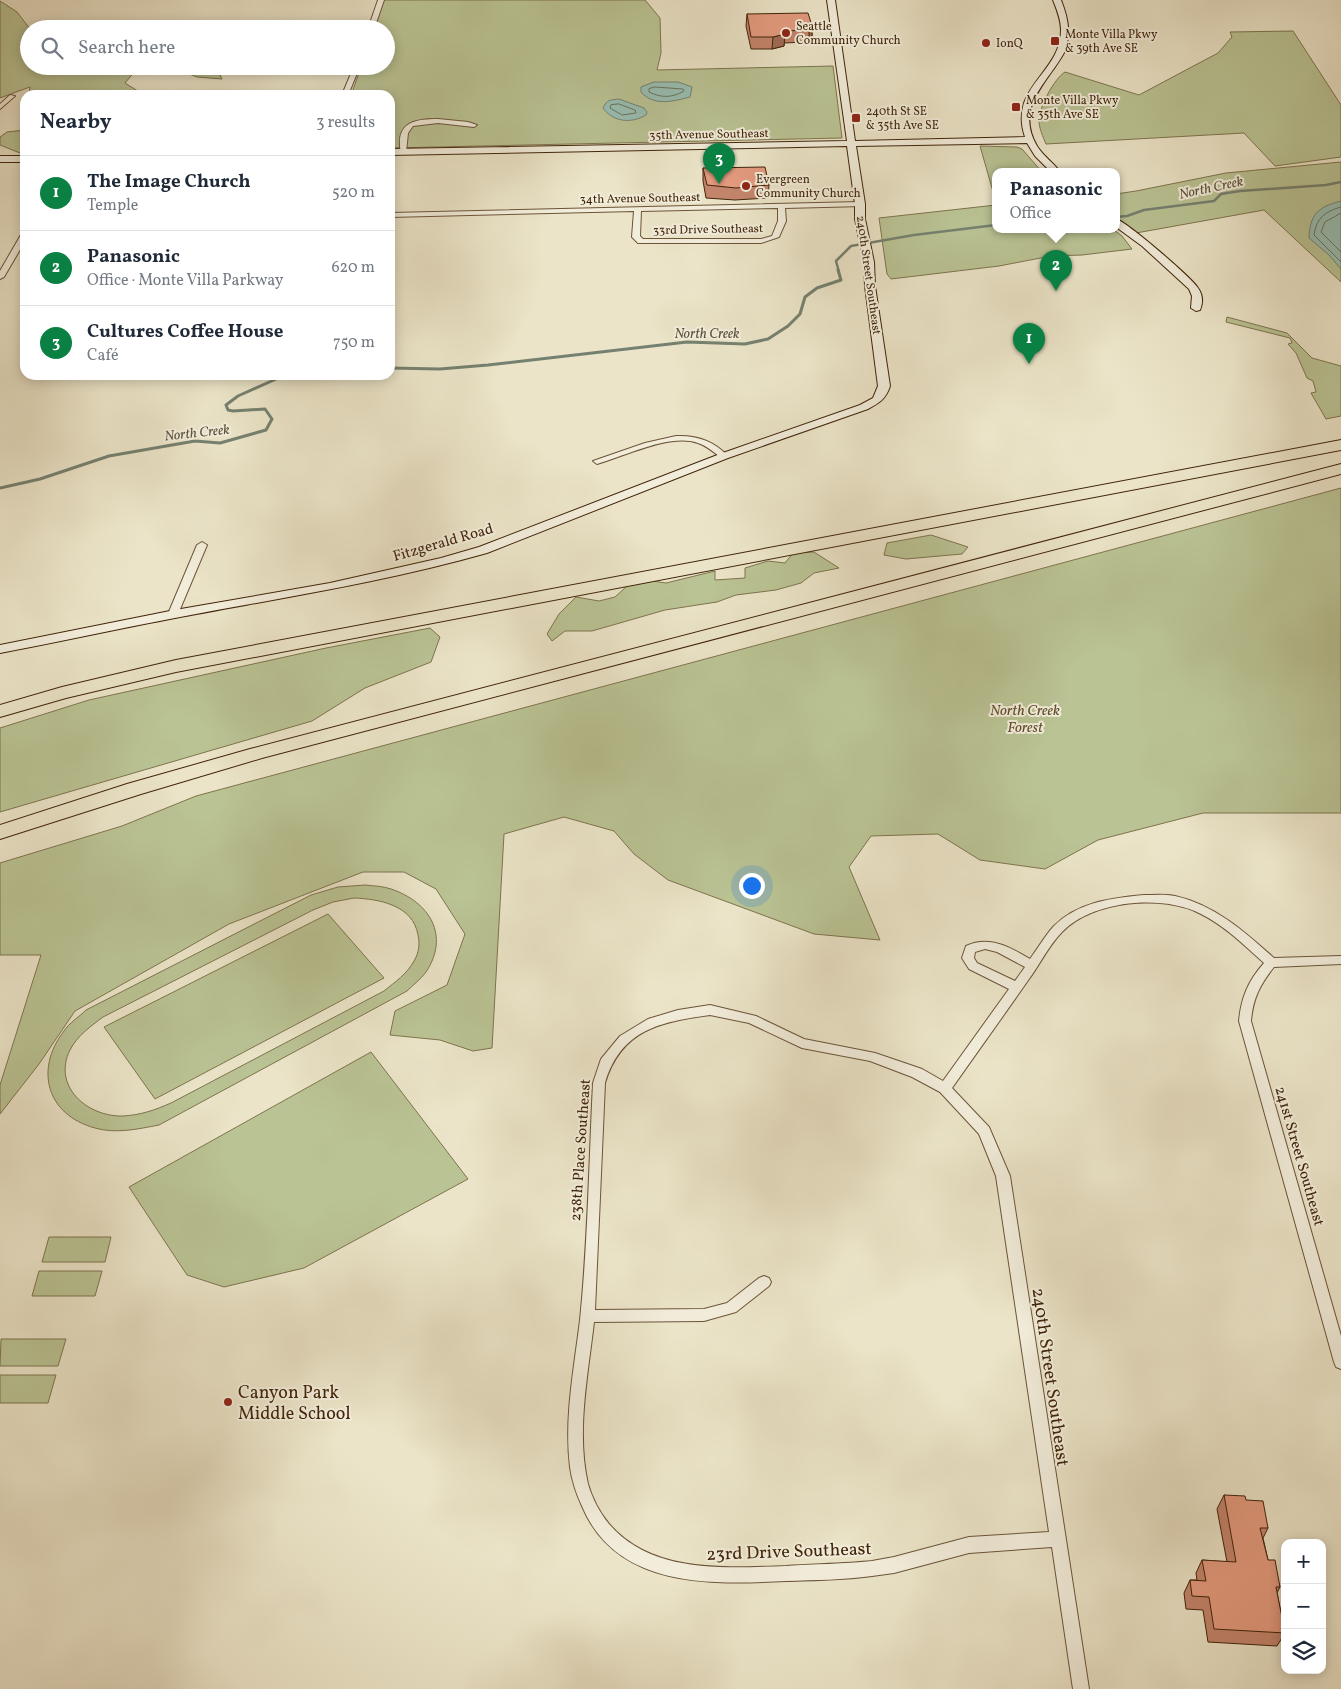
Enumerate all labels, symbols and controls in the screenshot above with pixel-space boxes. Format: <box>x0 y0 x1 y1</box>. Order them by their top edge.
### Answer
place label: Seattle Community Church <box>796 19 901 49</box>
search box <box>20 20 395 75</box>
marker: Seattle Community Church <box>780 27 792 39</box>
place label: Monte Villa Pkwy & 39th Ave SE <box>1065 27 1158 57</box>
icon: search <box>38 34 66 62</box>
text: Search here <box>78 35 175 61</box>
marker: Monte Villa Pkwy & 39th Ave SE <box>1049 35 1061 47</box>
place label: IonQ <box>996 36 1024 52</box>
marker: IonQ <box>980 37 992 49</box>
place label: Monte Villa Pkwy & 35th Ave SE <box>1026 93 1119 123</box>
marker: Monte Villa Pkwy & 35th Ave SE <box>1010 101 1022 113</box>
place label: 240th St SE & 35th Ave SE <box>866 104 939 134</box>
text: Nearby <box>40 108 111 137</box>
text: 3 results <box>316 112 375 134</box>
marker: 240th St SE & 35th Ave SE <box>850 112 862 124</box>
street label: 35th Avenue Southeast <box>649 126 769 144</box>
pin: 3 <box>703 143 735 184</box>
popup <box>992 168 1120 233</box>
text: The Image Church <box>87 169 251 195</box>
place label: Evergreen Community Church <box>756 172 861 202</box>
water label: North Creek <box>1177 172 1246 205</box>
text: Panasonic <box>1010 177 1102 203</box>
marker: Evergreen Community Church <box>740 180 752 192</box>
text: 1 <box>53 182 59 204</box>
text: 520 m <box>332 182 375 204</box>
street label: 34th Avenue Southeast <box>579 190 701 208</box>
text: Temple <box>87 195 138 217</box>
text: Office <box>1010 203 1051 225</box>
street label: 240th Street Southeast <box>852 215 884 336</box>
street label: 33rd Drive Southeast <box>653 221 763 239</box>
text: Panasonic <box>87 244 180 270</box>
pin: 2 <box>1040 250 1072 291</box>
text: 2 <box>52 257 60 279</box>
text: 620 m <box>331 257 375 279</box>
text: Office · Monte Villa Parkway <box>87 270 284 292</box>
text: Cultures Coffee House <box>87 319 284 345</box>
pin: 1 <box>1013 323 1045 364</box>
water label: North Creek <box>674 325 740 344</box>
text: 3 <box>52 332 60 354</box>
text: 750 m <box>333 332 375 354</box>
text: Café <box>87 345 118 367</box>
water label: North Creek <box>164 421 231 446</box>
street label: Fitzgerald Road <box>391 519 496 568</box>
park label: North Creek Forest <box>990 701 1060 739</box>
your location <box>739 873 765 899</box>
street label: 238th Place Southeast <box>566 1078 597 1222</box>
street label: 241st Street Southeast <box>1269 1084 1329 1229</box>
street label: 240th Street Southeast <box>1025 1286 1074 1468</box>
place label: Canyon Park Middle School <box>238 1381 351 1427</box>
marker: Canyon Park Middle School <box>222 1396 234 1408</box>
street label: 23rd Drive Southeast <box>706 1537 872 1568</box>
map controls <box>1281 1539 1326 1674</box>
button: + <box>1281 1539 1326 1584</box>
button: − <box>1281 1584 1326 1629</box>
button: layers <box>1281 1629 1326 1674</box>

